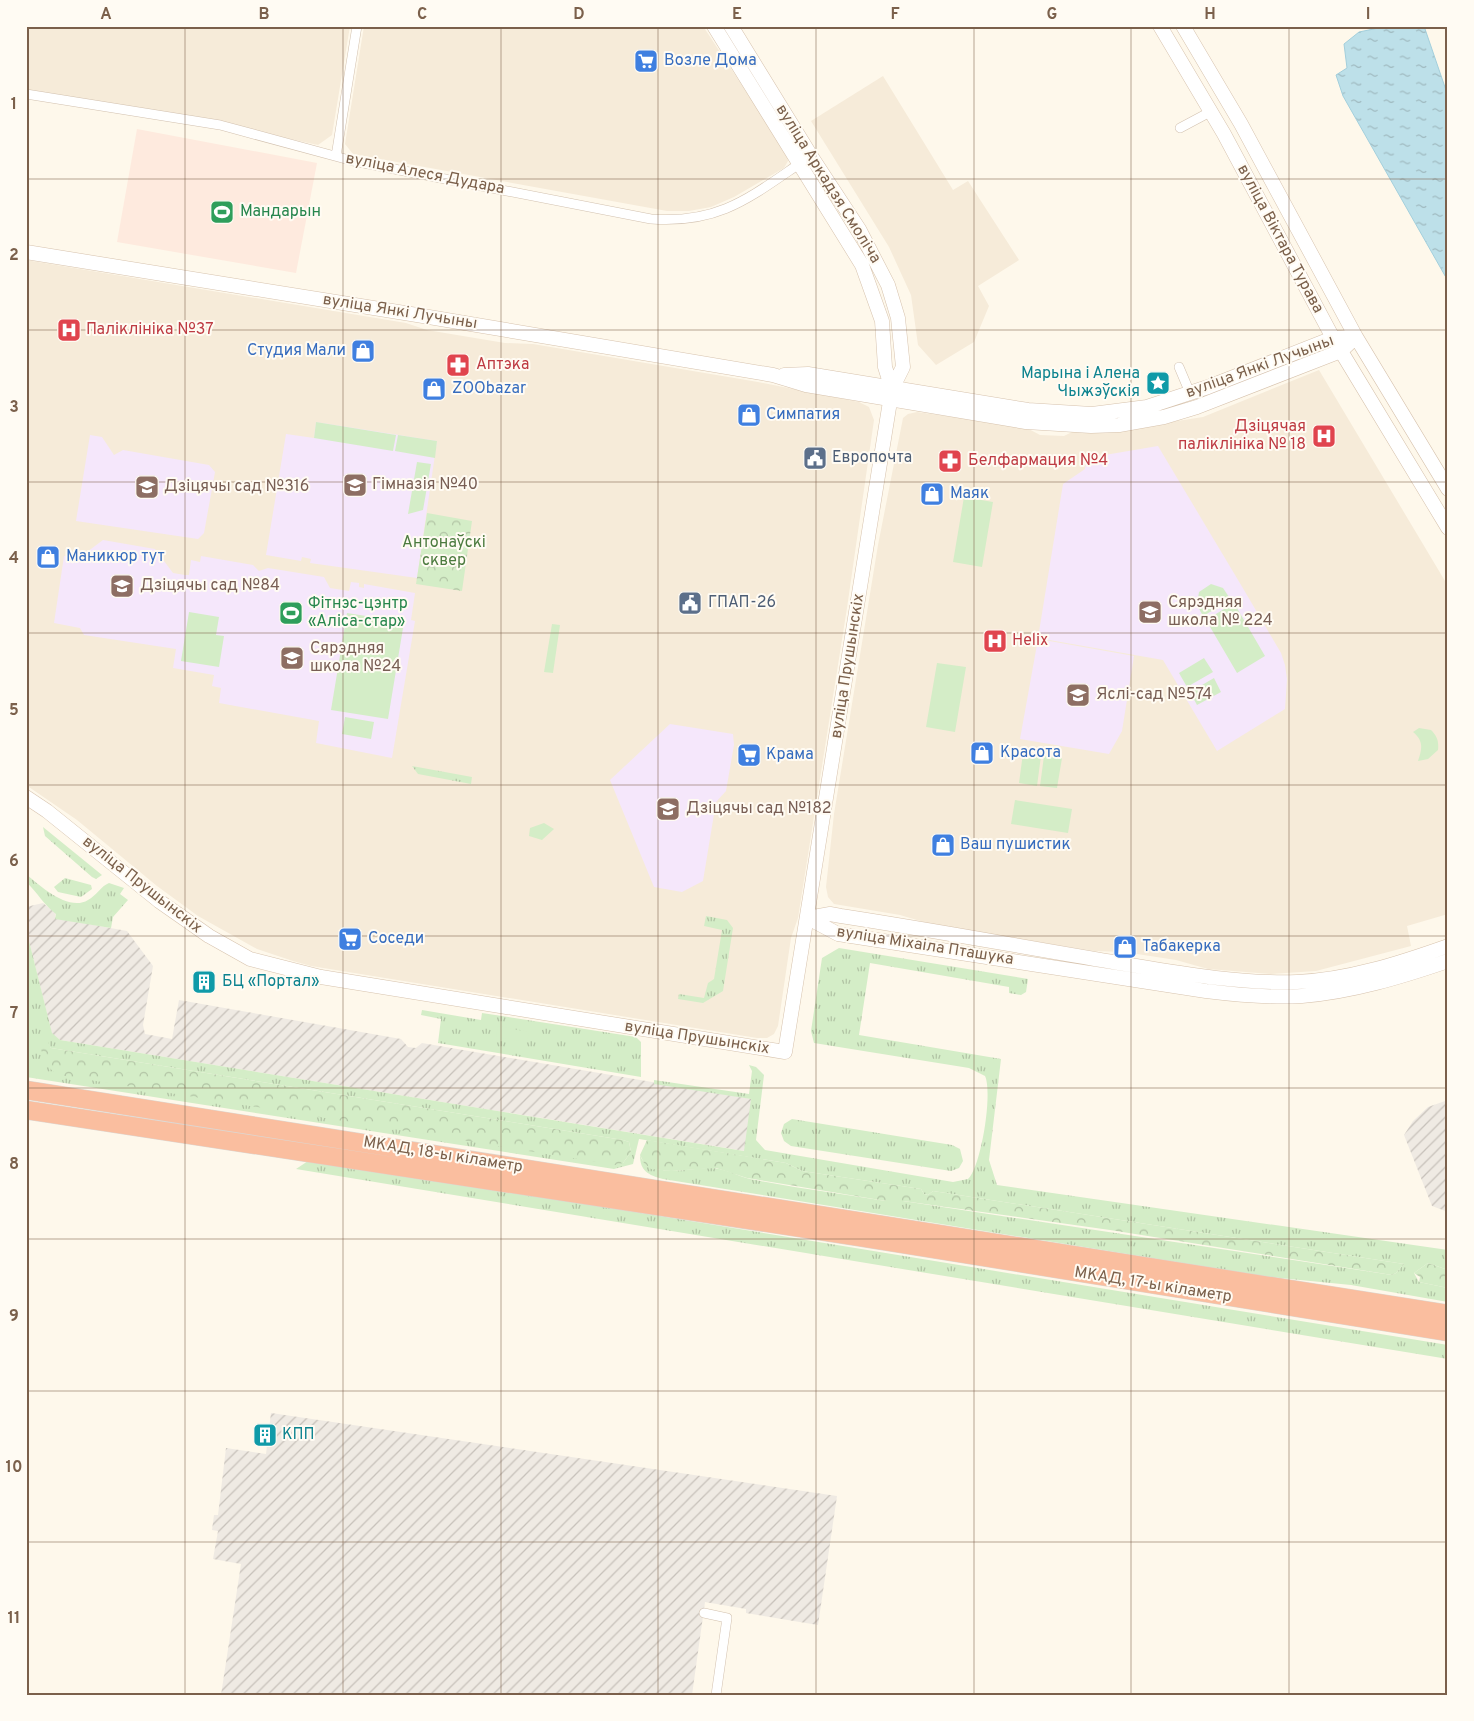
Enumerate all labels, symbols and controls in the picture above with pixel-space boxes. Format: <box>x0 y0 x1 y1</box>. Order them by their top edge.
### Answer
text: A <box>100 5 112 25</box>
text: B <box>258 5 270 25</box>
text: C <box>417 5 427 25</box>
text: D <box>573 5 585 25</box>
text: E <box>732 5 742 25</box>
text: F <box>890 5 900 25</box>
text: G <box>1047 5 1057 25</box>
text: H <box>1204 5 1216 25</box>
text: I <box>1366 5 1370 25</box>
supermarket icon: Возле Дома <box>633 48 659 74</box>
place label: Возле Дома <box>664 51 757 71</box>
text: 1 <box>11 95 17 115</box>
street label: вуліца Аркадзя Смоліча <box>771 101 885 267</box>
street label: вуліца Алеся Дудара <box>344 149 506 199</box>
street label: вуліца Віктара Турава <box>1232 161 1328 317</box>
sports icon: Мандарын <box>209 199 235 225</box>
place label: Мандарын <box>240 202 321 222</box>
text: 2 <box>9 246 19 266</box>
street label: вуліца Янкі Лучыны <box>321 290 479 334</box>
hospital icon: Паліклініка №37 <box>56 317 82 343</box>
place label: Паліклініка №37 <box>86 320 214 340</box>
street label: вуліца Янкі Лучыны <box>1183 331 1337 403</box>
shop icon: Студия Мали <box>350 338 376 364</box>
place label: Студия Мали <box>247 341 346 361</box>
pharmacy icon: Аптэка <box>445 352 471 378</box>
place label: Аптэка <box>476 355 529 375</box>
place label: Марына і Алена Чыжэўскія <box>1021 364 1140 402</box>
place icon: Марына і Алена Чыжэўскія <box>1145 370 1171 396</box>
shop icon: ZOObazar <box>421 376 447 402</box>
place label: ZOObazar <box>452 379 526 399</box>
text: 3 <box>9 398 19 418</box>
shop icon: Симпатия <box>736 402 762 428</box>
place label: Симпатия <box>766 405 840 425</box>
place label: Дзіцячая паліклініка № 18 <box>1178 417 1306 455</box>
hospital icon: Дзіцячая паліклініка № 18 <box>1311 423 1337 449</box>
public building icon: Европочта <box>802 445 828 471</box>
place label: Европочта <box>832 448 912 468</box>
pharmacy icon: Белфармация №4 <box>937 448 963 474</box>
place label: Белфармация №4 <box>968 451 1108 471</box>
school or university icon: Гімназія №40 <box>342 472 368 498</box>
school or university icon: Дзіцячы сад №316 <box>134 474 160 500</box>
place label: Гімназія №40 <box>372 475 478 495</box>
place label: Дзіцячы сад №316 <box>164 477 309 497</box>
shop icon: Маяк <box>919 481 945 507</box>
place label: Маяк <box>950 484 989 504</box>
park label: Антонаўскі сквер <box>402 533 486 571</box>
shop icon: Маникюр тут <box>35 544 61 570</box>
place label: Маникюр тут <box>66 547 165 567</box>
text: 4 <box>9 549 19 569</box>
school or university icon: Дзіцячы сад №84 <box>109 573 135 599</box>
place label: Дзіцячы сад №84 <box>140 576 280 596</box>
public building icon: ГПАП-26 <box>677 590 703 616</box>
street label: вуліца Прушынскіх <box>827 592 869 740</box>
place label: ГПАП-26 <box>708 593 776 613</box>
place label: Сярэдняя школа № 224 <box>1168 593 1273 631</box>
place label: Фітнэс-цэнтр «Аліса-стар» <box>308 594 408 632</box>
school or university icon: Сярэдняя школа № 224 <box>1137 599 1163 625</box>
sports icon: Фітнэс-цэнтр «Аліса-стар» <box>278 600 304 626</box>
hospital icon: Helix <box>982 628 1008 654</box>
place label: Helix <box>1012 631 1048 651</box>
place label: Сярэдняя школа №24 <box>310 639 401 677</box>
school or university icon: Сярэдняя школа №24 <box>279 645 305 671</box>
school or university icon: Яслі-сад №574 <box>1065 682 1091 708</box>
place label: Яслі-сад №574 <box>1096 685 1212 705</box>
text: 5 <box>9 701 19 721</box>
shop icon: Красота <box>969 740 995 766</box>
supermarket icon: Крама <box>736 742 762 768</box>
place label: Красота <box>1000 743 1061 763</box>
place label: Крама <box>766 745 814 765</box>
school or university icon: Дзіцячы сад №182 <box>655 796 681 822</box>
place label: Дзіцячы сад №182 <box>686 799 831 819</box>
street label: вуліца Прушынскіх <box>78 832 206 938</box>
shop icon: Ваш пушистик <box>930 832 956 858</box>
place label: Ваш пушистик <box>960 835 1071 855</box>
text: 6 <box>9 852 19 872</box>
street label: вуліца Міхаіла Пташука <box>835 922 1015 970</box>
supermarket icon: Соседи <box>337 926 363 952</box>
place label: Соседи <box>368 929 424 949</box>
shop icon: Табакерка <box>1112 934 1138 960</box>
place label: Табакерка <box>1142 937 1221 957</box>
building icon: БЦ «Портал» <box>191 969 217 995</box>
place label: БЦ «Портал» <box>222 972 320 992</box>
text: 7 <box>10 1004 18 1024</box>
street label: вуліца Прушынскіх <box>623 1017 771 1059</box>
street label: МКАД, 18-ы кіламетр <box>362 1133 524 1177</box>
text: 8 <box>9 1155 19 1175</box>
street label: МКАД, 17-ы кіламетр <box>1073 1263 1233 1307</box>
text: 9 <box>9 1307 19 1327</box>
building icon: КПП <box>252 1422 278 1448</box>
place label: КПП <box>282 1425 315 1445</box>
text: 10 <box>6 1458 22 1478</box>
text: 11 <box>8 1609 20 1629</box>

